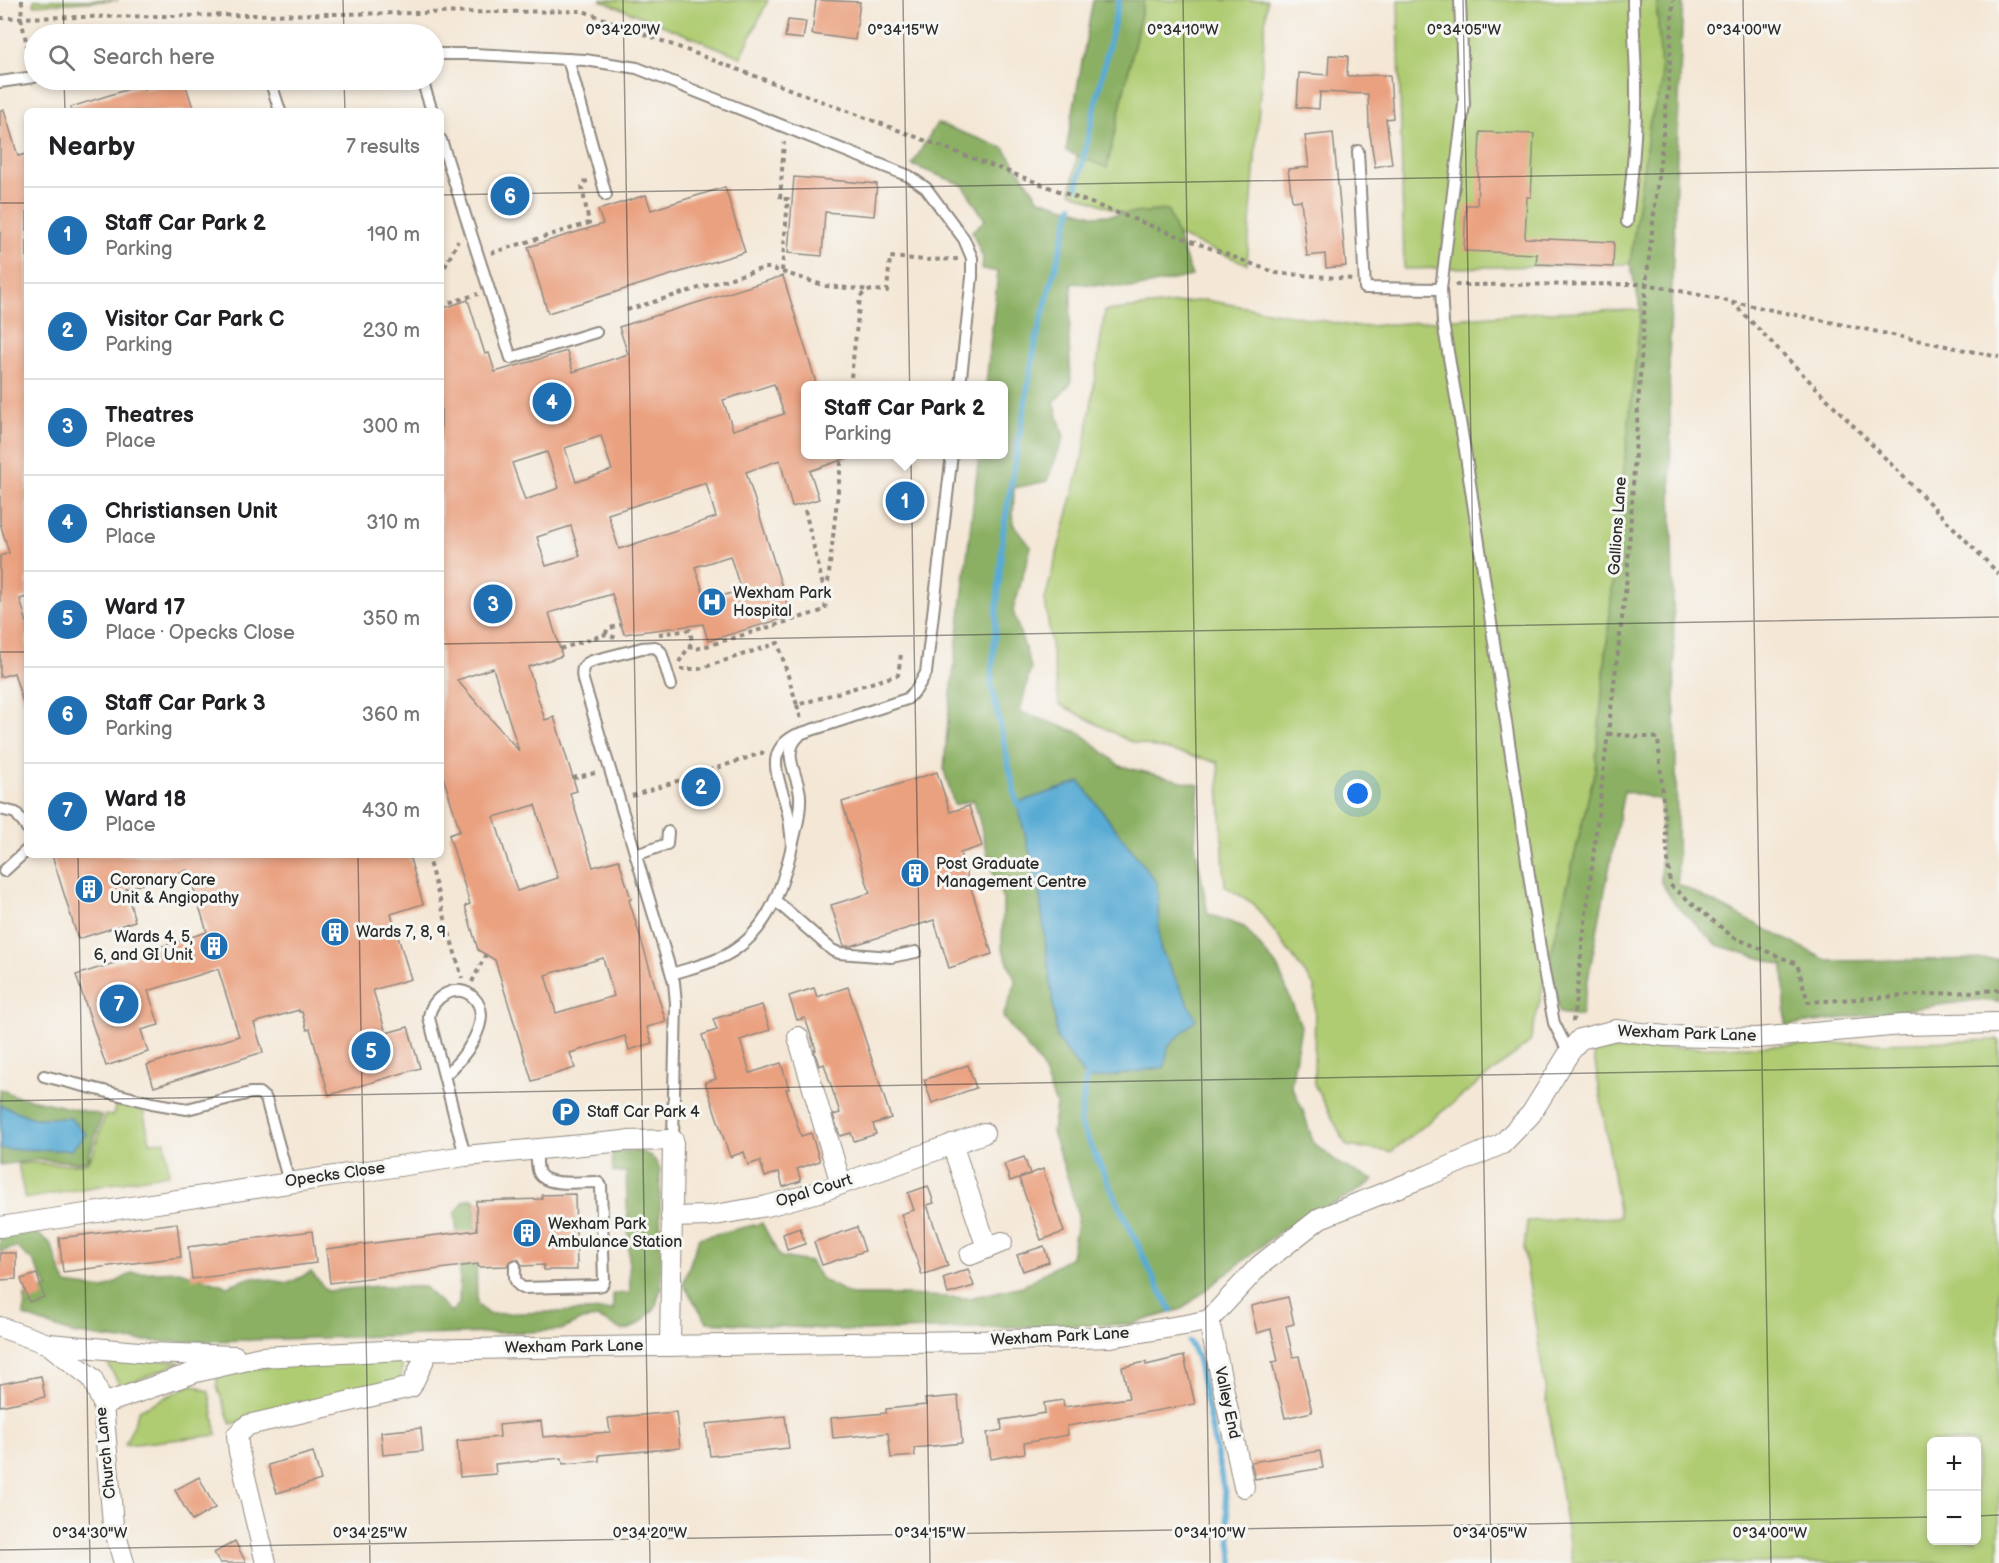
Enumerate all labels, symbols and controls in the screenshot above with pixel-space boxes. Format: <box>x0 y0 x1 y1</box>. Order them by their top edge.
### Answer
text: 0°34'20"W <box>586 21 661 40</box>
text: 0°34'15"W <box>867 21 939 40</box>
text: 0°34'10"W <box>1147 21 1219 40</box>
text: 0°34'05"W <box>1427 21 1501 40</box>
text: 0°34'00"W <box>1707 21 1782 40</box>
search box <box>24 24 444 90</box>
icon: search <box>45 41 78 74</box>
text: Search here <box>93 44 215 71</box>
text: Nearby <box>48 132 135 163</box>
text: 7 results <box>346 135 420 159</box>
pin: 6 <box>490 174 530 218</box>
text: Staff Car Park 2 <box>105 210 266 237</box>
text: 1 <box>63 223 72 247</box>
text: 190 m <box>367 223 420 247</box>
text: Parking <box>105 237 173 261</box>
text: Visitor Car Park C <box>105 306 284 333</box>
text: 2 <box>62 319 73 343</box>
text: 230 m <box>363 319 420 343</box>
text: Parking <box>105 333 173 357</box>
pin: 4 <box>532 380 572 424</box>
popup <box>801 381 1008 459</box>
text: Staff Car Park 2 <box>824 395 985 422</box>
text: Theatres <box>105 402 194 429</box>
text: 3 <box>62 415 73 439</box>
text: 300 m <box>362 415 420 439</box>
text: Parking <box>824 422 892 446</box>
text: Place <box>105 429 156 453</box>
street label: Gallions Lane <box>1605 476 1631 576</box>
pin: 1 <box>886 478 924 524</box>
text: Christiansen Unit <box>105 498 278 525</box>
text: 4 <box>62 511 73 535</box>
text: 310 m <box>366 511 420 535</box>
text: Place <box>105 525 156 549</box>
pin: 3 <box>474 582 512 626</box>
place label: Wexham Park Hospital <box>733 584 831 621</box>
hospital icon: Wexham Park Hospital <box>696 586 728 618</box>
text: Ward 17 <box>105 594 185 621</box>
text: 5 <box>62 607 73 631</box>
text: 350 m <box>363 607 420 631</box>
text: Place · Opecks Close <box>105 621 295 645</box>
text: Staff Car Park 3 <box>105 690 266 717</box>
text: 6 <box>61 703 74 727</box>
text: 360 m <box>362 703 420 727</box>
text: Parking <box>105 717 173 741</box>
pin: 2 <box>682 764 720 810</box>
your location <box>1343 779 1372 808</box>
text: Ward 18 <box>105 786 186 813</box>
text: 7 <box>62 799 73 823</box>
text: 430 m <box>362 799 420 823</box>
text: Place <box>105 813 156 837</box>
place label: Post Graduate Management Centre <box>936 855 1087 892</box>
building icon: Post Graduate Management Centre <box>899 857 931 889</box>
place label: Coronary Care Unit & Angiopathy <box>110 871 240 908</box>
building icon: Coronary Care Unit & Angiopathy <box>73 873 105 905</box>
building icon: Wards 7, 8, 9 <box>319 916 351 948</box>
place label: Wards 7, 8, 9 <box>356 923 446 942</box>
place label: Wards 4, 5, 6, and GI Unit <box>94 928 193 965</box>
building icon: Wards 4, 5, 6, and GI Unit <box>198 930 230 962</box>
pin: 7 <box>100 982 138 1026</box>
street label: Wexham Park Lane <box>1617 1022 1757 1046</box>
pin: 5 <box>352 1028 391 1074</box>
parking icon: Staff Car Park 4 <box>550 1096 582 1128</box>
place label: Staff Car Park 4 <box>587 1103 700 1122</box>
street label: Opecks Close <box>284 1159 387 1191</box>
street label: Opal Court <box>774 1170 854 1212</box>
place label: Wexham Park Ambulance Station <box>548 1215 682 1252</box>
building icon: Wexham Park Ambulance Station <box>511 1217 543 1249</box>
street label: Wexham Park Lane <box>990 1324 1130 1350</box>
street label: Wexham Park Lane <box>505 1336 644 1358</box>
street label: Valley End <box>1210 1365 1244 1441</box>
street label: Church Lane <box>92 1406 120 1500</box>
map controls <box>1927 1437 1981 1545</box>
button: + <box>1927 1437 1981 1491</box>
button: − <box>1927 1491 1981 1545</box>
text: 0°34'30"W <box>53 1524 128 1543</box>
text: 0°34'25"W <box>333 1524 407 1543</box>
text: 0°34'20"W <box>613 1524 688 1543</box>
text: 0°34'15"W <box>894 1524 966 1543</box>
text: 0°34'10"W <box>1174 1524 1246 1543</box>
text: 0°34'05"W <box>1453 1524 1527 1543</box>
text: 0°34'00"W <box>1733 1524 1808 1543</box>

